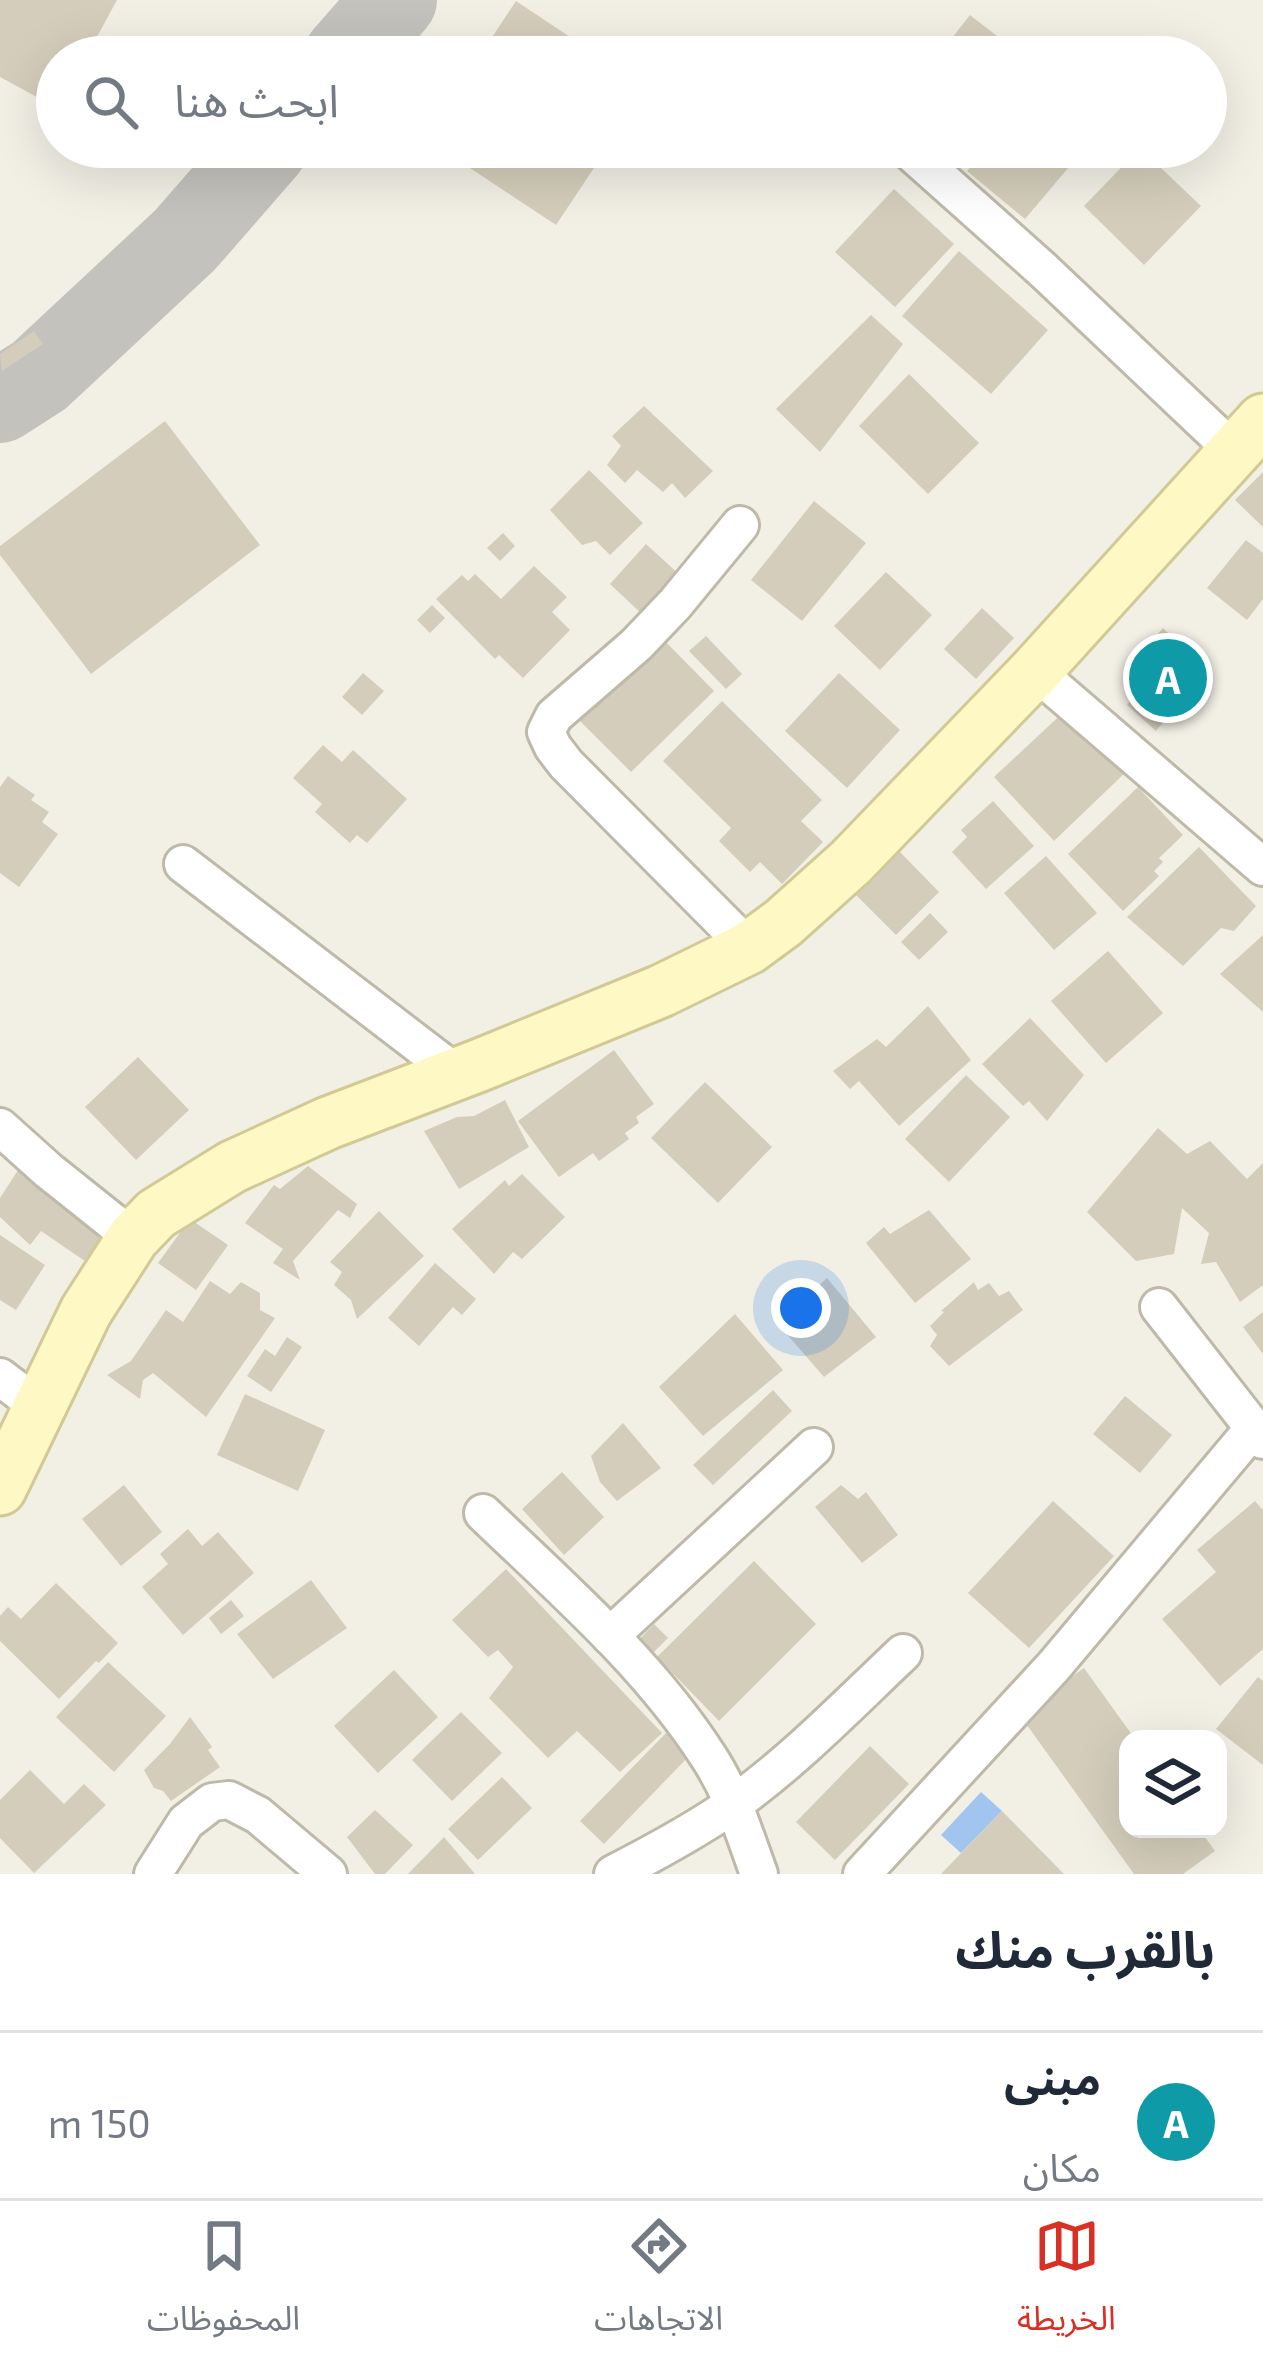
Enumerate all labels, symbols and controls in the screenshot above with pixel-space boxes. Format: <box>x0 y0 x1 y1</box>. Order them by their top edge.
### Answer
search box <box>36 36 1227 168</box>
icon: search <box>78 69 144 135</box>
text: ابحث هنا <box>174 72 339 126</box>
pin: A <box>1129 633 1207 723</box>
your location <box>771 1278 831 1338</box>
map controls <box>1119 1730 1227 1838</box>
button: layers <box>1119 1730 1227 1838</box>
text: بالقرب منك <box>955 1917 1215 1978</box>
text: مبنى <box>1004 2050 1101 2104</box>
text: 150 m <box>48 2099 151 2146</box>
text: A <box>1163 2099 1189 2146</box>
text: مكان <box>1023 2143 1101 2190</box>
tab: المحفوظات <box>147 2213 300 2354</box>
tab: الاتجاهات <box>594 2213 723 2354</box>
tab: الخريطة <box>1017 2213 1116 2354</box>

